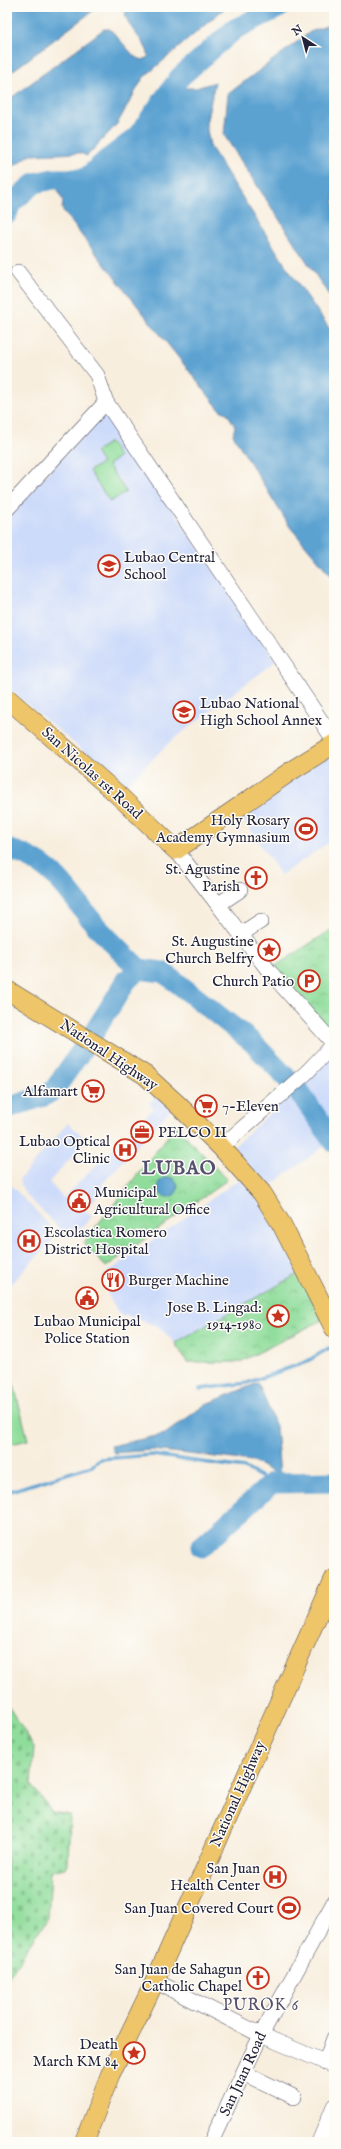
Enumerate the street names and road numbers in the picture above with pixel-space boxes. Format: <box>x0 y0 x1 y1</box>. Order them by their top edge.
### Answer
street label: San Nicolas 1st Road <box>38 723 147 824</box>
street label: National Highway <box>56 1015 162 1095</box>
street label: National Highway <box>206 1737 270 1850</box>
street label: San Juan Road <box>215 2028 271 2119</box>

